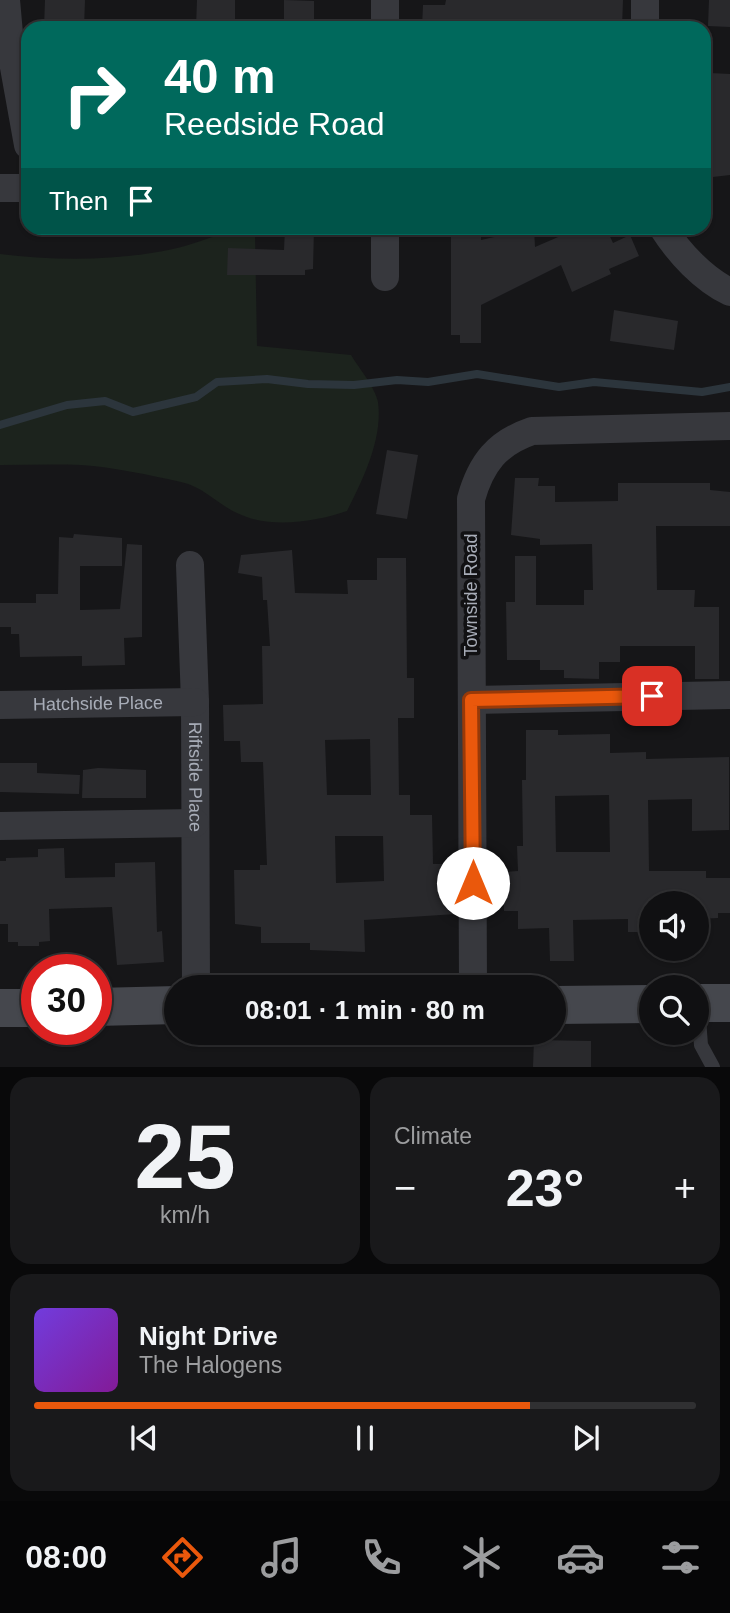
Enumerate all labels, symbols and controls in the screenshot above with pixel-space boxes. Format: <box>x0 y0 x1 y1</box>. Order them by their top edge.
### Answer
icon: right <box>49 49 140 140</box>
text: 40 m <box>164 49 276 103</box>
text: Reedside Road <box>164 106 385 142</box>
icon: arrive <box>122 182 160 220</box>
text: Then <box>49 186 108 216</box>
street label: Townside Road <box>461 533 481 657</box>
pin <box>622 666 682 726</box>
icon: arrive <box>633 677 671 715</box>
street label: Hatchside Place <box>33 692 163 714</box>
street label: Riftside Place <box>185 722 205 832</box>
position arrow <box>436 846 510 920</box>
map controls <box>639 891 709 1045</box>
button: sound <box>639 891 709 961</box>
speed limit sign: 30 <box>21 954 112 1045</box>
button: search <box>639 975 709 1045</box>
text: 08:01 · 1 min · 80 m <box>245 995 485 1025</box>
text: 25 <box>134 1106 236 1207</box>
text: Climate <box>394 1123 472 1149</box>
text: 23° <box>506 1159 584 1217</box>
text: − <box>394 1167 416 1209</box>
text: + <box>674 1167 696 1209</box>
text: km/h <box>160 1202 210 1228</box>
text: Night Drive <box>139 1321 278 1351</box>
text: The Halogens <box>139 1352 282 1378</box>
icon: previous <box>125 1419 163 1457</box>
icon: pause <box>346 1419 384 1457</box>
icon: next <box>567 1419 605 1457</box>
icon: directions <box>158 1533 207 1582</box>
icon: music <box>257 1533 306 1582</box>
icon: phone <box>357 1533 406 1582</box>
icon: climate <box>457 1533 506 1582</box>
icon: car <box>556 1533 605 1582</box>
icon: filters <box>656 1533 705 1582</box>
text: 08:00 <box>25 1539 107 1575</box>

